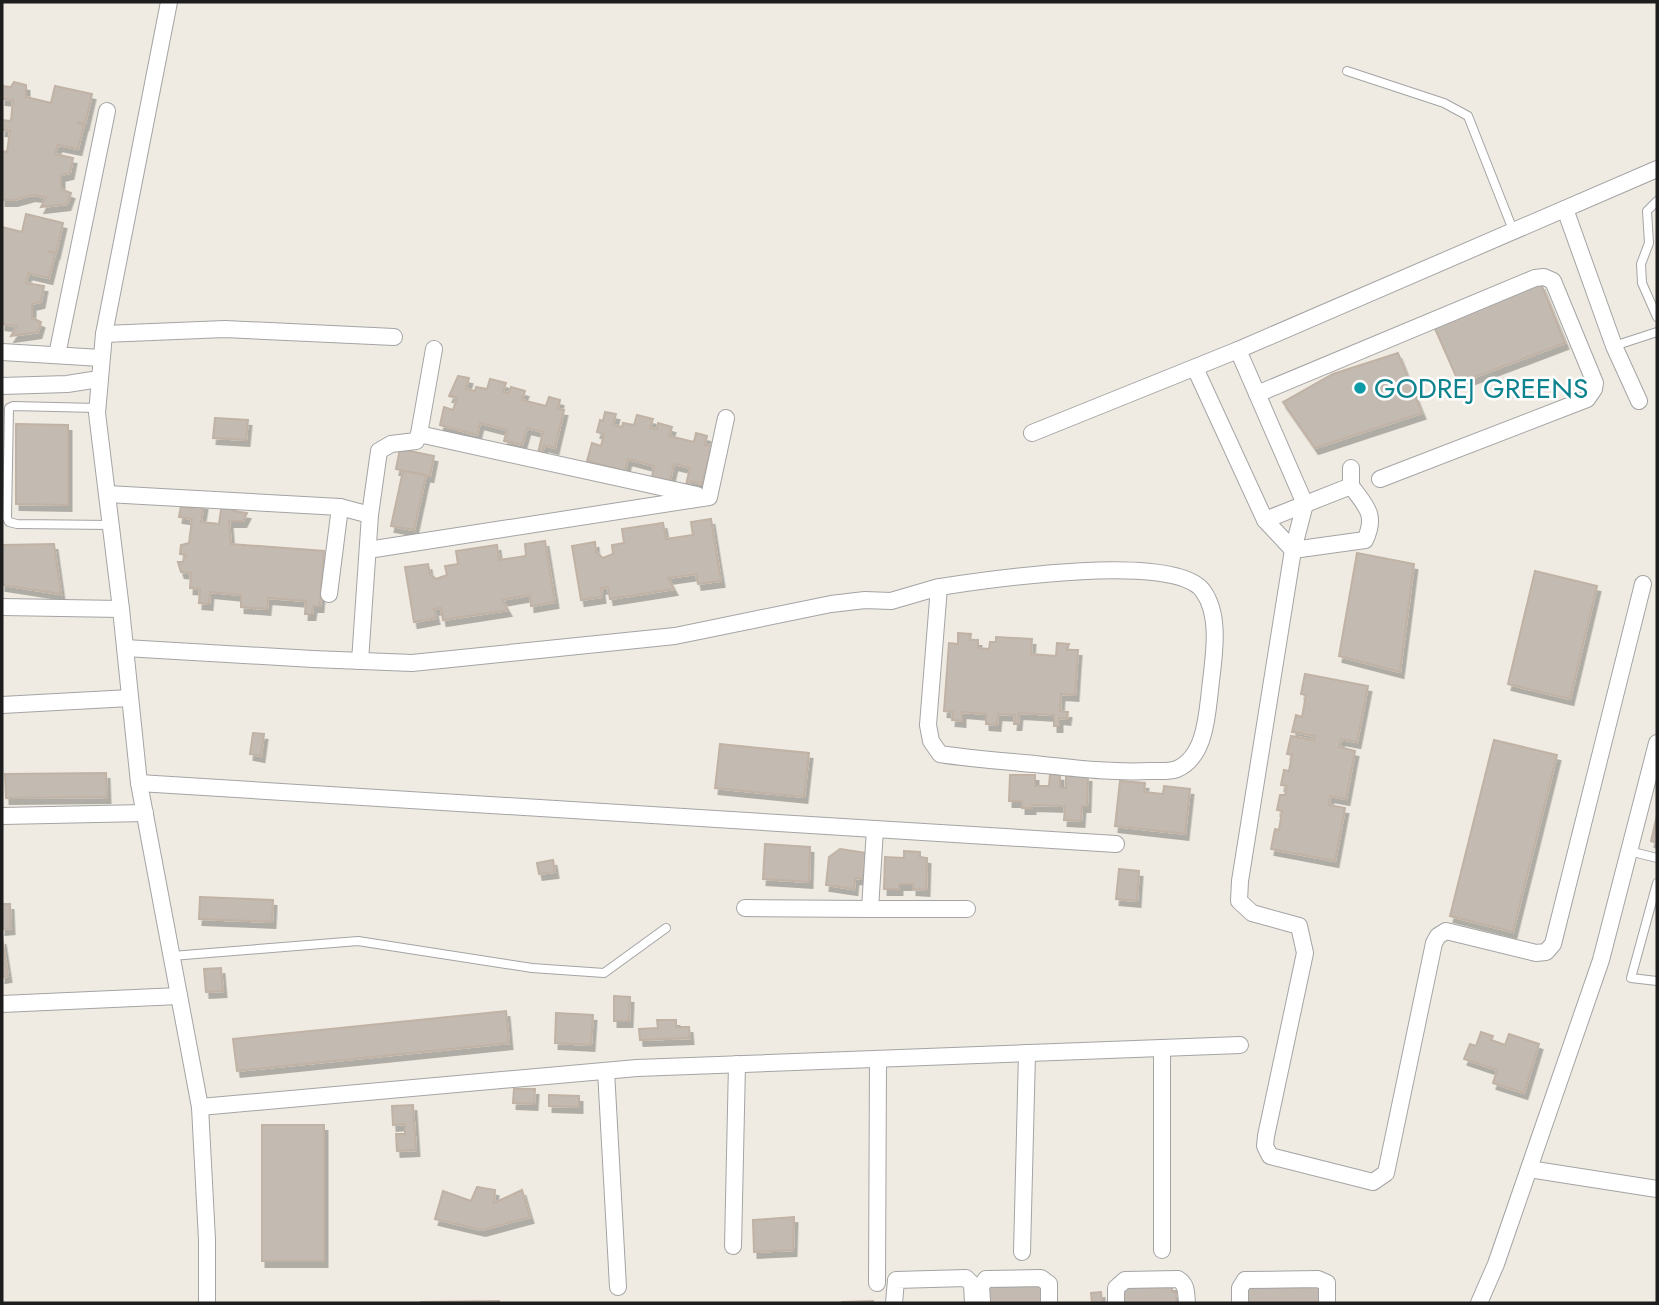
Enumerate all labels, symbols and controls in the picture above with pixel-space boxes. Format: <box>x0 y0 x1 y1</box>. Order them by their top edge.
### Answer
place label: GODREJ GREENS <box>1374 368 1588 409</box>
marker: GODREJ GREENS <box>1352 380 1368 396</box>

